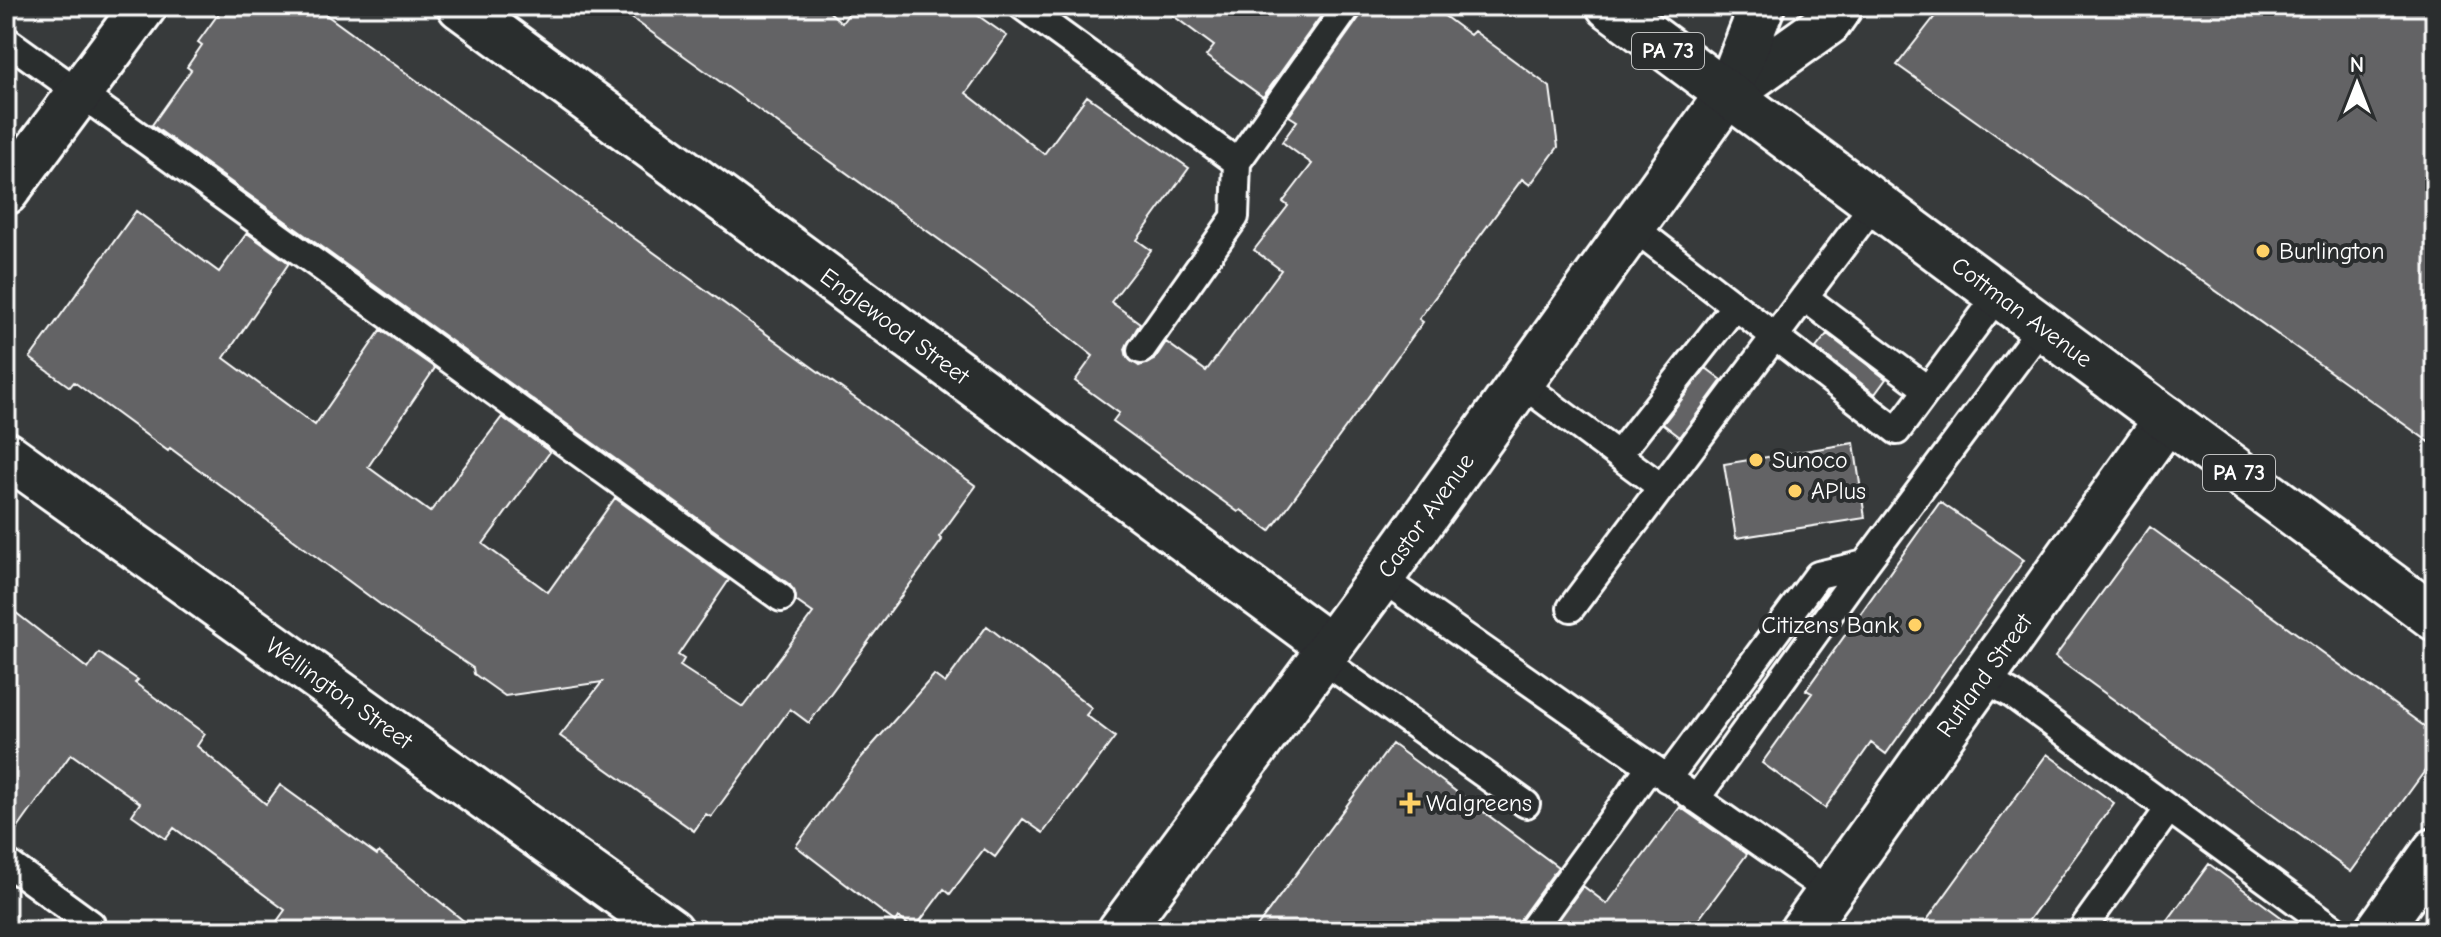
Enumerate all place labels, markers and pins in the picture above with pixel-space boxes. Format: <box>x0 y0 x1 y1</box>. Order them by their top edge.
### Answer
place label: Burlington <box>2279 237 2385 265</box>
marker: Burlington <box>2254 242 2272 260</box>
place label: Sunoco <box>1772 446 1848 474</box>
marker: Sunoco <box>1747 451 1765 469</box>
place label: APlus <box>1811 477 1866 505</box>
marker: APlus <box>1786 482 1804 500</box>
place label: Citizens Bank <box>1761 611 1899 639</box>
marker: Citizens Bank <box>1906 616 1924 634</box>
place label: Walgreens <box>1426 789 1532 817</box>
marker: Walgreens <box>1401 794 1419 812</box>

